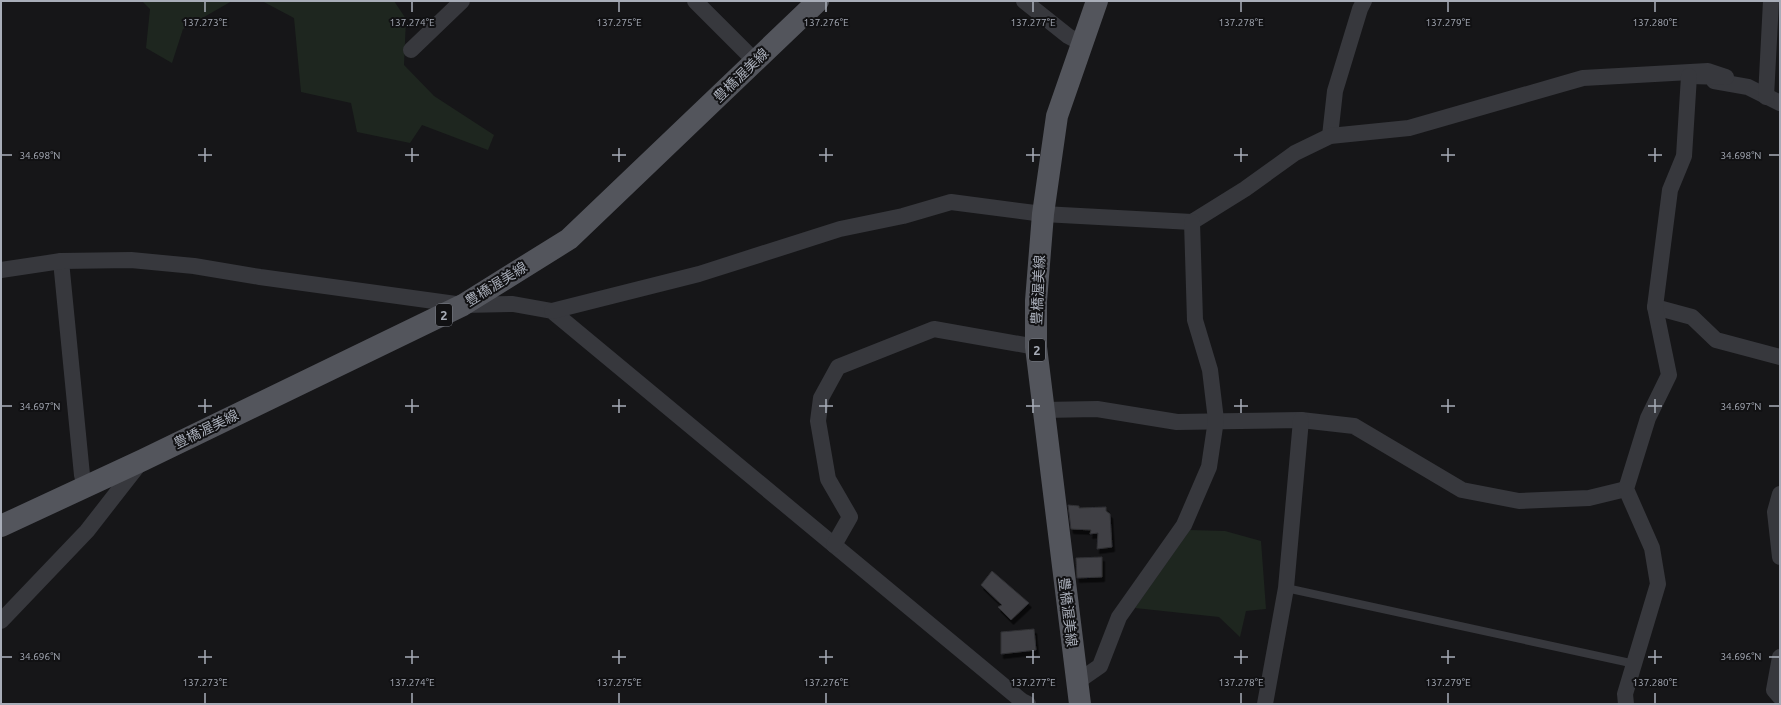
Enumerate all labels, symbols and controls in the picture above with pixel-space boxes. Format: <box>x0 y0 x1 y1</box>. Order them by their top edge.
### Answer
text: 137.273°E <box>182 17 228 28</box>
text: 137.274°E <box>389 17 435 28</box>
text: 137.275°E <box>596 17 642 28</box>
text: 137.276°E <box>803 17 849 28</box>
text: 137.277°E <box>1010 17 1056 28</box>
text: 137.278°E <box>1218 17 1264 28</box>
text: 137.279°E <box>1425 17 1471 28</box>
text: 137.280°E <box>1632 17 1678 28</box>
street label: 豊橋渥美線 <box>710 45 772 105</box>
text: 34.698°N <box>19 150 61 161</box>
text: 34.698°N <box>1720 150 1762 161</box>
street label: 豊橋渥美線 <box>1028 255 1048 325</box>
street label: 豊橋渥美線 <box>462 259 530 309</box>
road number: 2 <box>436 304 452 326</box>
road number: 2 <box>1029 339 1045 361</box>
text: 34.697°N <box>19 401 61 412</box>
text: 34.697°N <box>1720 401 1762 412</box>
street label: 豊橋渥美線 <box>171 406 241 452</box>
street label: 豊橋渥美線 <box>1056 576 1080 648</box>
text: 34.696°N <box>19 651 61 662</box>
text: 34.696°N <box>1720 651 1762 662</box>
text: 137.273°E <box>182 677 228 688</box>
text: 137.274°E <box>389 677 435 688</box>
text: 137.275°E <box>596 677 642 688</box>
text: 137.276°E <box>803 677 849 688</box>
text: 137.277°E <box>1010 677 1056 688</box>
text: 137.278°E <box>1218 677 1264 688</box>
text: 137.279°E <box>1425 677 1471 688</box>
text: 137.280°E <box>1632 677 1678 688</box>

